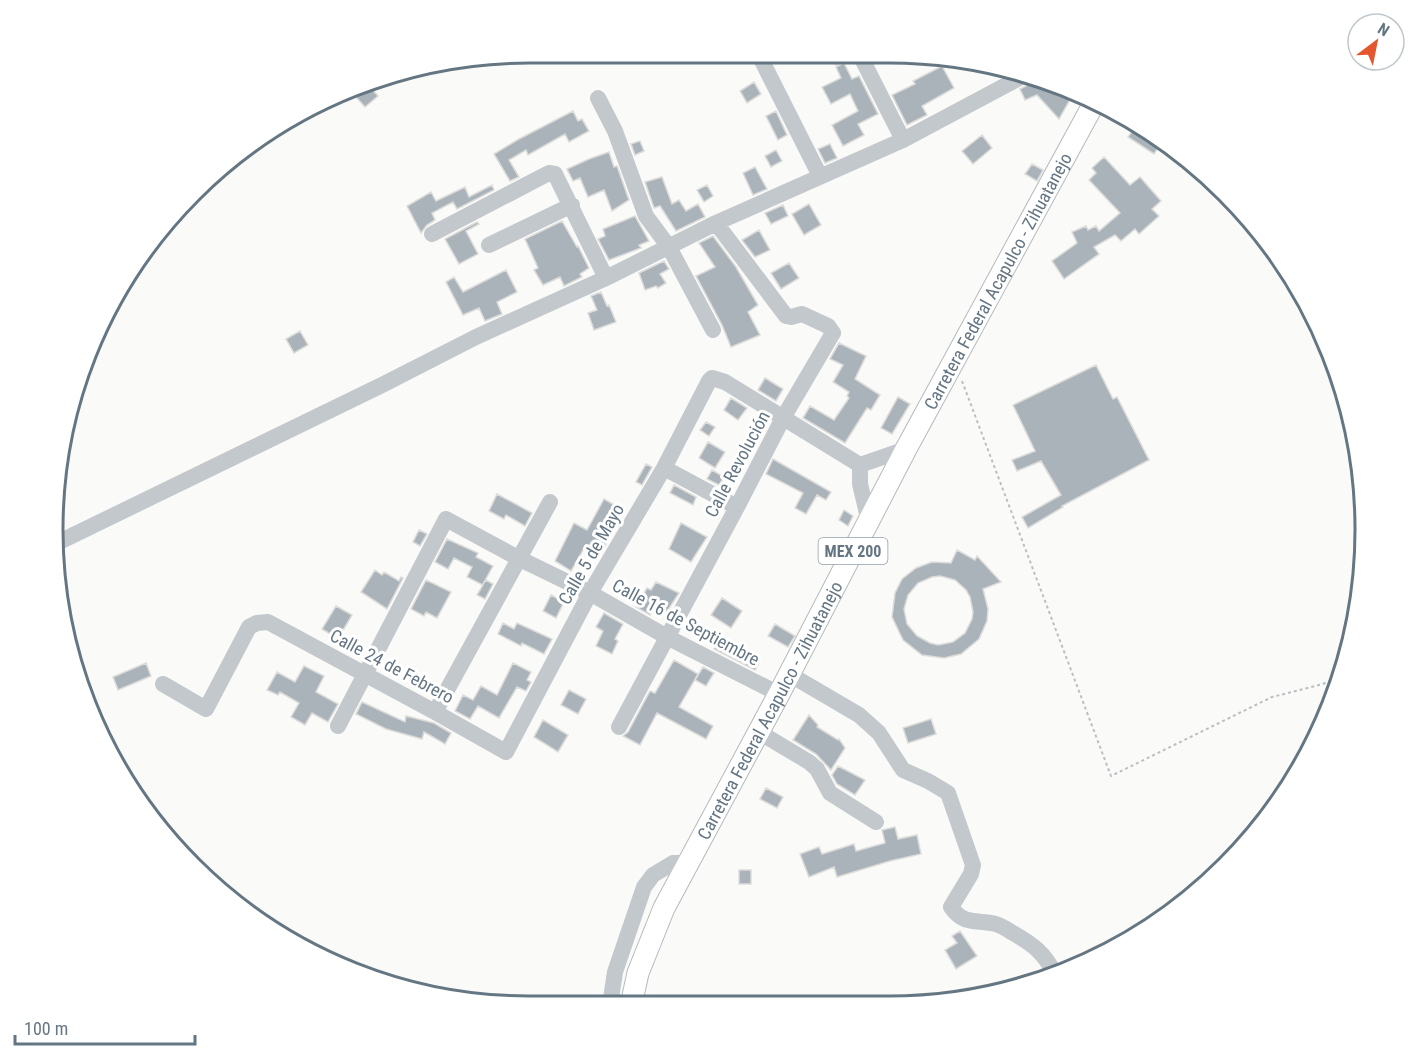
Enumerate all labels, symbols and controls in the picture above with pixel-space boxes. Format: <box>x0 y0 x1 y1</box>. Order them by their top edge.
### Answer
north arrow <box>1346 12 1406 72</box>
text: N <box>1374 19 1393 40</box>
street label: Carretera Federal Acapulco - Zihuatanejo <box>919 149 1076 413</box>
street label: Calle Revolución <box>700 407 774 521</box>
street label: Calle 5 de Mayo <box>554 500 628 608</box>
road number: MEX 200 <box>818 538 888 564</box>
street label: Calle 16 de Septiembre <box>609 574 763 670</box>
street label: Carretera Federal Acapulco - Zihuatanejo <box>692 577 846 843</box>
street label: Calle 24 de Febrero <box>327 625 457 707</box>
scale bar <box>15 1008 195 1046</box>
text: 100 m <box>24 1018 68 1039</box>

